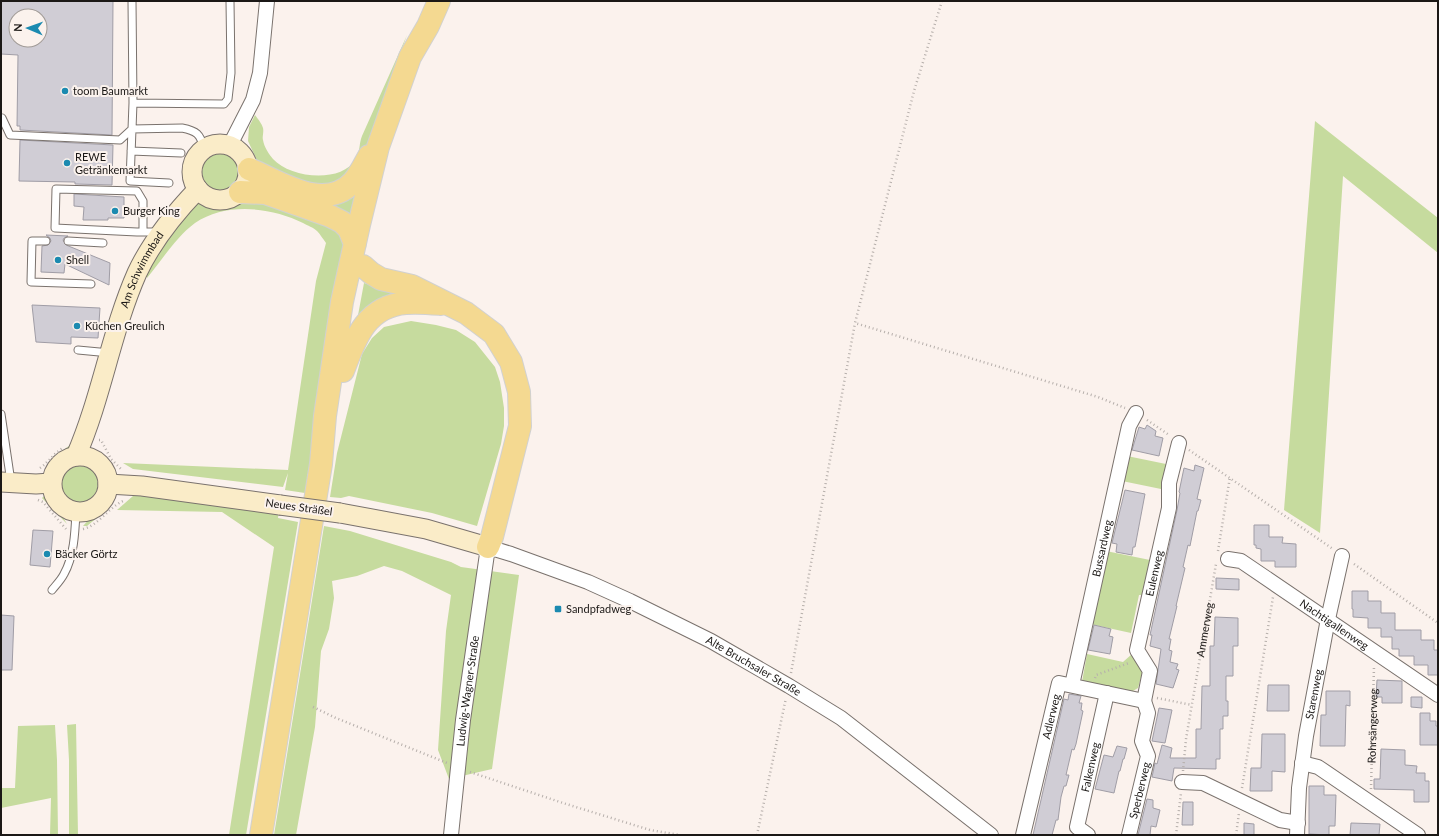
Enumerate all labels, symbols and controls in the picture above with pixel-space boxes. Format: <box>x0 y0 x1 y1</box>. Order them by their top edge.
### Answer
north arrow <box>8 8 48 48</box>
text: N <box>11 23 24 32</box>
place label: toom Baumarkt <box>73 84 148 97</box>
marker: toom Baumarkt <box>60 86 70 96</box>
place label: REWE Getränkemarkt <box>75 150 147 176</box>
marker: REWE Getränkemarkt <box>62 158 72 168</box>
place label: Burger King <box>123 204 180 217</box>
marker: Burger King <box>110 206 120 216</box>
street label: Am Schwimmbad <box>117 229 166 309</box>
place label: Shell <box>66 253 89 266</box>
marker: Shell <box>53 255 63 265</box>
place label: Küchen Greulich <box>85 319 165 332</box>
marker: Küchen Greulich <box>72 321 82 331</box>
street label: Neues Sträßel <box>265 495 333 518</box>
street label: Bussardweg <box>1089 518 1114 578</box>
place label: Bäcker Görtz <box>55 547 118 560</box>
marker: Bäcker Görtz <box>42 549 52 559</box>
street label: Eulenweg <box>1142 549 1165 597</box>
street label: Nachtigallenweg <box>1298 596 1372 652</box>
street label: Ammerweg <box>1193 601 1215 658</box>
place label: Sandpfadweg <box>566 602 632 615</box>
marker: Sandpfadweg <box>553 604 563 614</box>
street label: Alte Bruchsaler Straße <box>704 633 804 698</box>
street label: Ludwig-Wagner-Straße <box>453 634 481 747</box>
street label: Starenweg <box>1302 668 1325 720</box>
street label: Rohrsängerweg <box>1365 688 1379 764</box>
street label: Adlerweg <box>1039 692 1062 740</box>
street label: Falkenweg <box>1078 740 1102 793</box>
street label: Sperberweg <box>1126 760 1152 820</box>

